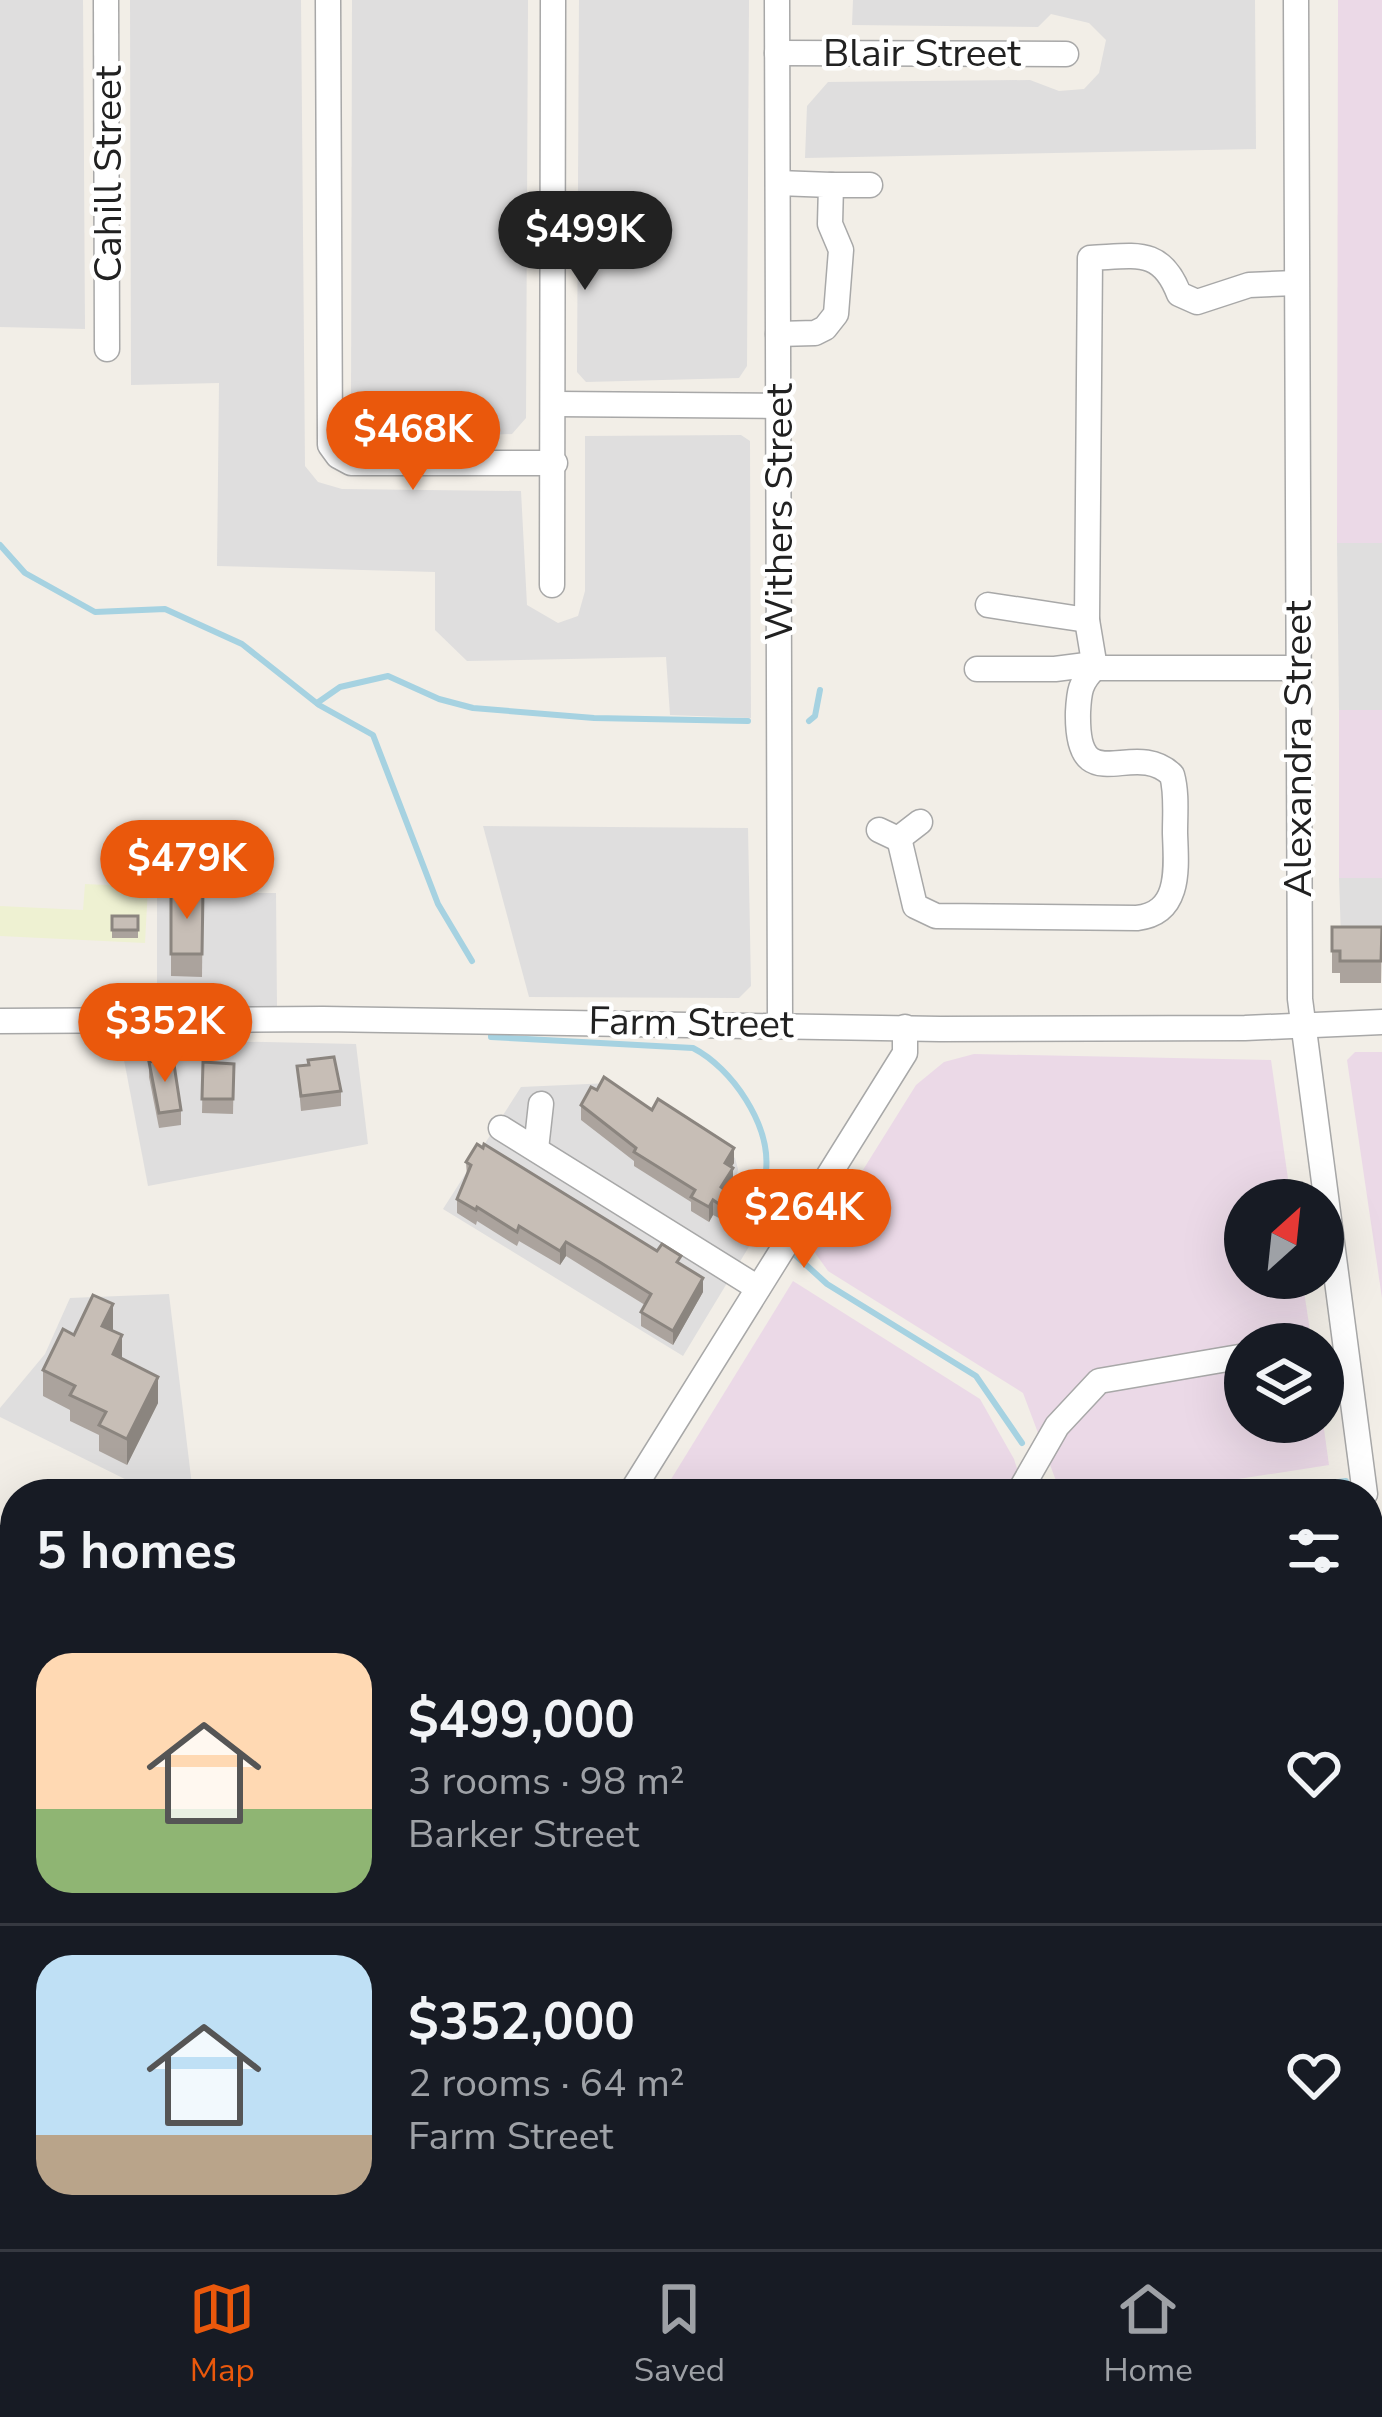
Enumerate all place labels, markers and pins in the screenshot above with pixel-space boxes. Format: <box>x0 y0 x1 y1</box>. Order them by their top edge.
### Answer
pin: $499K <box>501 191 669 293</box>
pin: $468K <box>329 391 497 493</box>
pin: $479K <box>103 820 271 922</box>
pin: $352K <box>81 983 249 1085</box>
pin: $264K <box>720 1169 888 1271</box>

